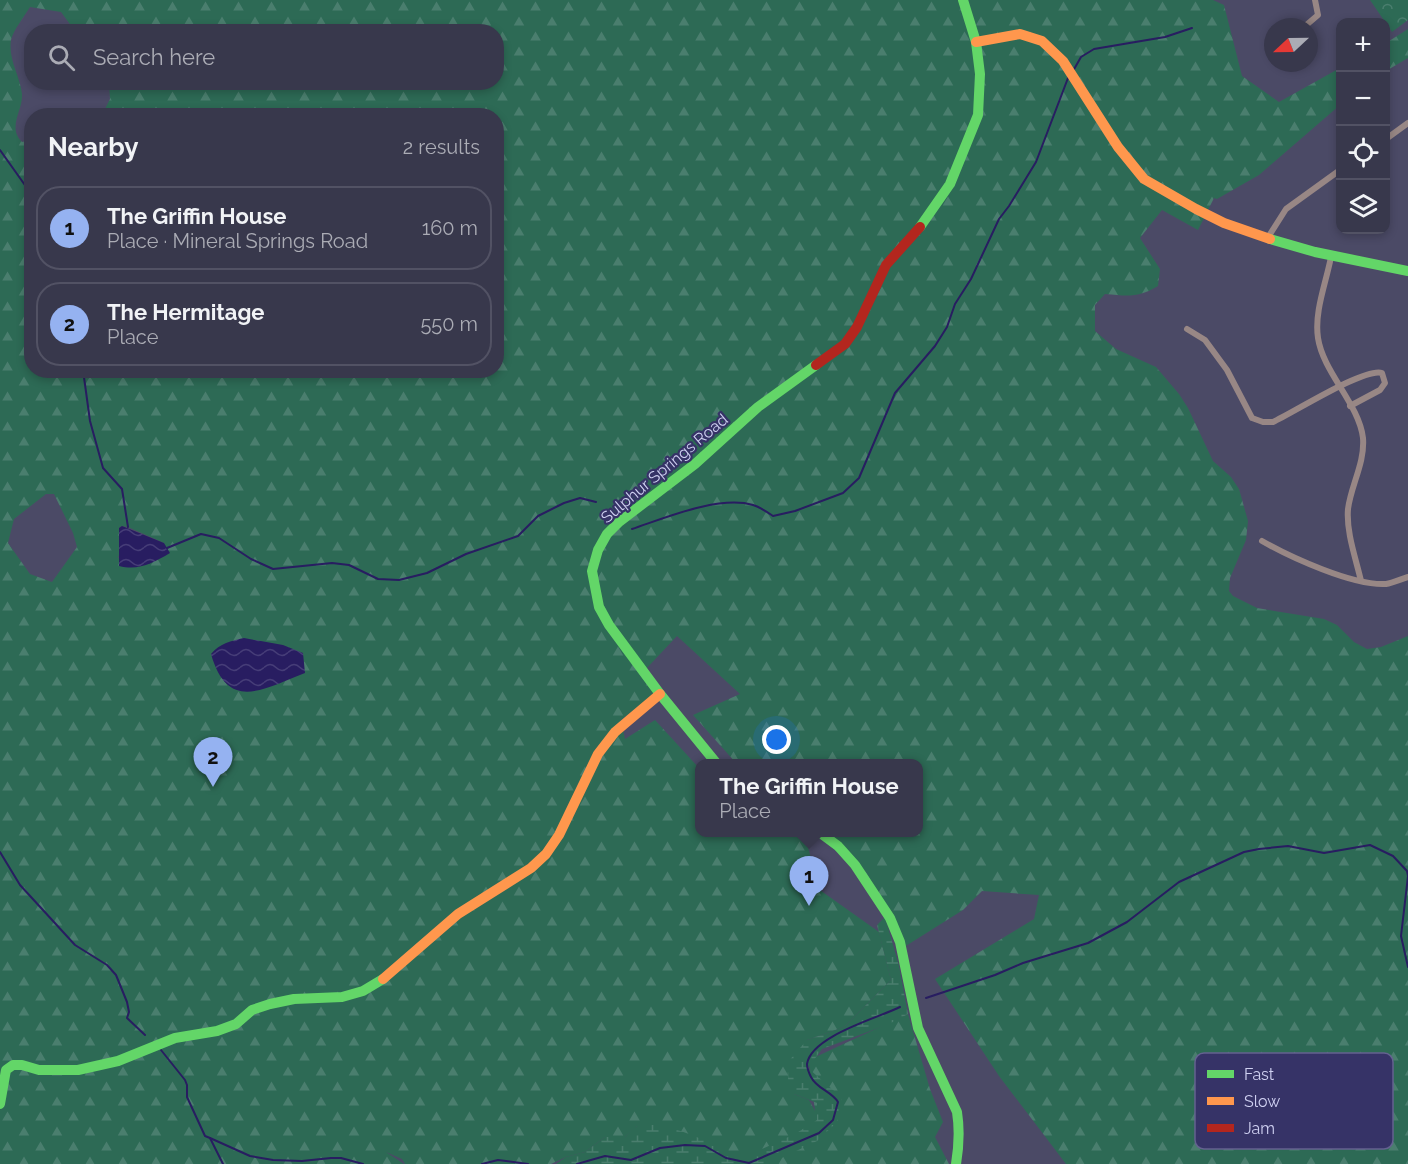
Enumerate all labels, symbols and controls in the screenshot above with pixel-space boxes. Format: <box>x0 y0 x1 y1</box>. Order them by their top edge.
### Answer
north arrow <box>1264 18 1318 72</box>
map controls <box>1336 18 1390 234</box>
button: + <box>1336 18 1390 72</box>
search box <box>24 24 504 90</box>
icon: search <box>45 41 78 74</box>
text: Search here <box>93 44 215 70</box>
button: − <box>1336 72 1390 126</box>
button: locate <box>1336 126 1390 180</box>
text: Nearby <box>48 132 138 162</box>
text: 2 results <box>403 135 480 159</box>
button: layers <box>1336 180 1390 234</box>
text: The Griffin House <box>107 203 286 229</box>
text: 1 <box>65 216 74 240</box>
text: 160 m <box>422 216 478 240</box>
text: Place · Mineral Springs Road <box>107 229 368 253</box>
text: The Hermitage <box>107 299 265 325</box>
text: 2 <box>64 312 75 336</box>
text: 550 m <box>420 312 478 336</box>
text: Place <box>107 325 158 349</box>
street label: Sulphur Springs Road <box>597 410 732 527</box>
your location <box>762 725 791 754</box>
pin: 2 <box>194 738 232 787</box>
popup <box>695 759 923 837</box>
text: The Griffin House <box>719 773 899 799</box>
text: Place <box>719 799 771 823</box>
pin: 1 <box>790 856 828 906</box>
legend <box>1195 1053 1393 1149</box>
text: Fast <box>1244 1065 1275 1084</box>
text: Slow <box>1244 1092 1280 1111</box>
text: Jam <box>1244 1119 1275 1138</box>

